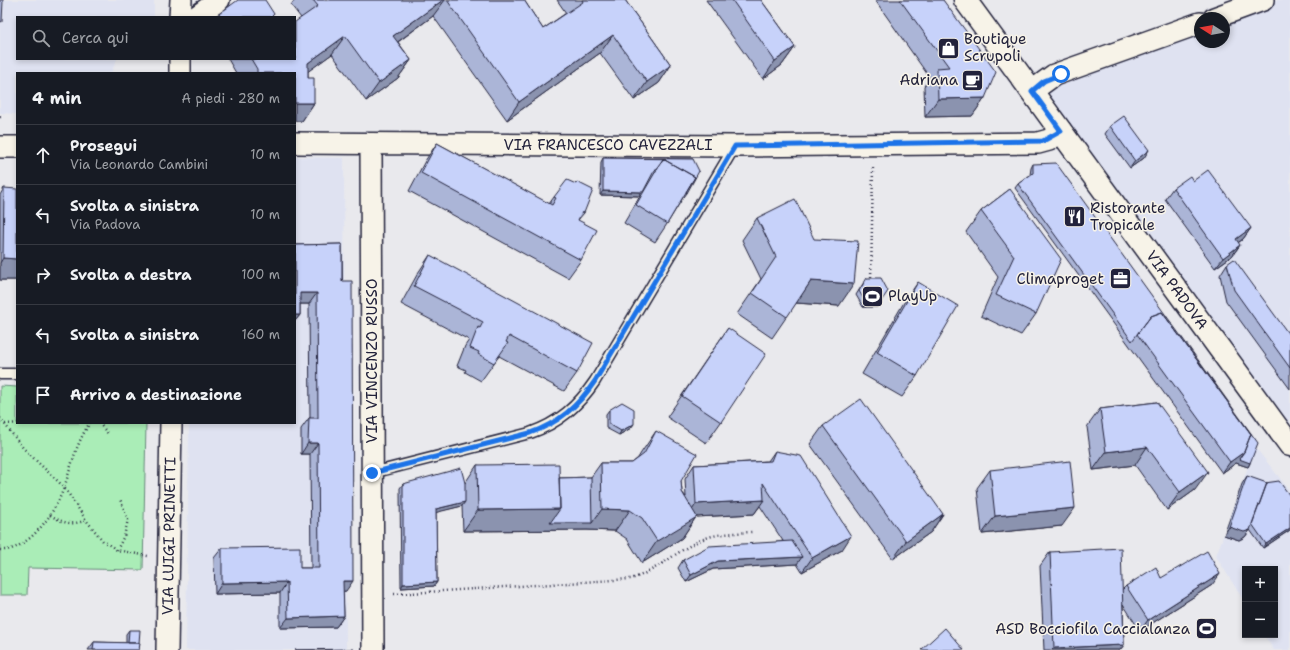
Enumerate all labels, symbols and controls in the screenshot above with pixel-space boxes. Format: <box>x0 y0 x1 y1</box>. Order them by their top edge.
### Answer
north arrow <box>1194 12 1230 48</box>
search box <box>16 16 296 60</box>
icon: search <box>30 27 52 49</box>
text: Cerca qui <box>62 28 129 48</box>
place label: Boutique Scrupoli <box>964 29 1027 66</box>
shop icon: Boutique Scrupoli <box>936 35 962 61</box>
route start <box>1052 65 1070 83</box>
cafe icon: Adriana <box>960 67 986 93</box>
place label: Adriana <box>899 70 959 90</box>
text: 4 min <box>32 87 82 109</box>
text: A piedi · 280 m <box>182 90 280 107</box>
street label: VIA FRANCESCO CAVEZZALI <box>504 135 712 155</box>
text: Prosegui <box>70 136 137 156</box>
icon: ahead <box>32 144 54 166</box>
text: 10 m <box>250 146 280 163</box>
text: Via Leonardo Cambini <box>70 156 208 173</box>
text: Svolta a sinistra <box>70 196 199 216</box>
place label: Ristorante Tropicale <box>1090 198 1165 235</box>
icon: left <box>32 204 54 226</box>
restaurant icon: Ristorante Tropicale <box>1061 204 1087 230</box>
text: 10 m <box>250 206 280 223</box>
text: Via Padova <box>70 216 140 233</box>
street label: VIA PADOVA <box>1142 246 1213 334</box>
icon: right <box>32 264 54 286</box>
text: Svolta a destra <box>70 265 192 285</box>
text: 100 m <box>241 266 280 283</box>
office icon: Climaproget <box>1107 266 1133 292</box>
place label: Climaproget <box>1017 269 1104 289</box>
street label: VIA VINCENZO RUSSO <box>362 279 382 444</box>
sports icon: PlayUp <box>859 283 885 309</box>
place label: PlayUp <box>888 286 937 306</box>
icon: left <box>32 324 54 346</box>
text: Svolta a sinistra <box>70 325 199 345</box>
text: 160 m <box>242 326 280 343</box>
icon: arrive <box>32 384 54 406</box>
text: Arrivo a destinazione <box>70 385 242 405</box>
street label: VIA LUIGI PRINETTI <box>158 457 180 615</box>
route end <box>363 464 381 482</box>
map controls <box>1242 566 1278 638</box>
button: + <box>1242 566 1278 602</box>
button: − <box>1242 602 1278 638</box>
sports icon: ASD Bocciofila Caccialanza <box>1193 616 1219 642</box>
place label: ASD Bocciofila Caccialanza <box>995 619 1191 639</box>

